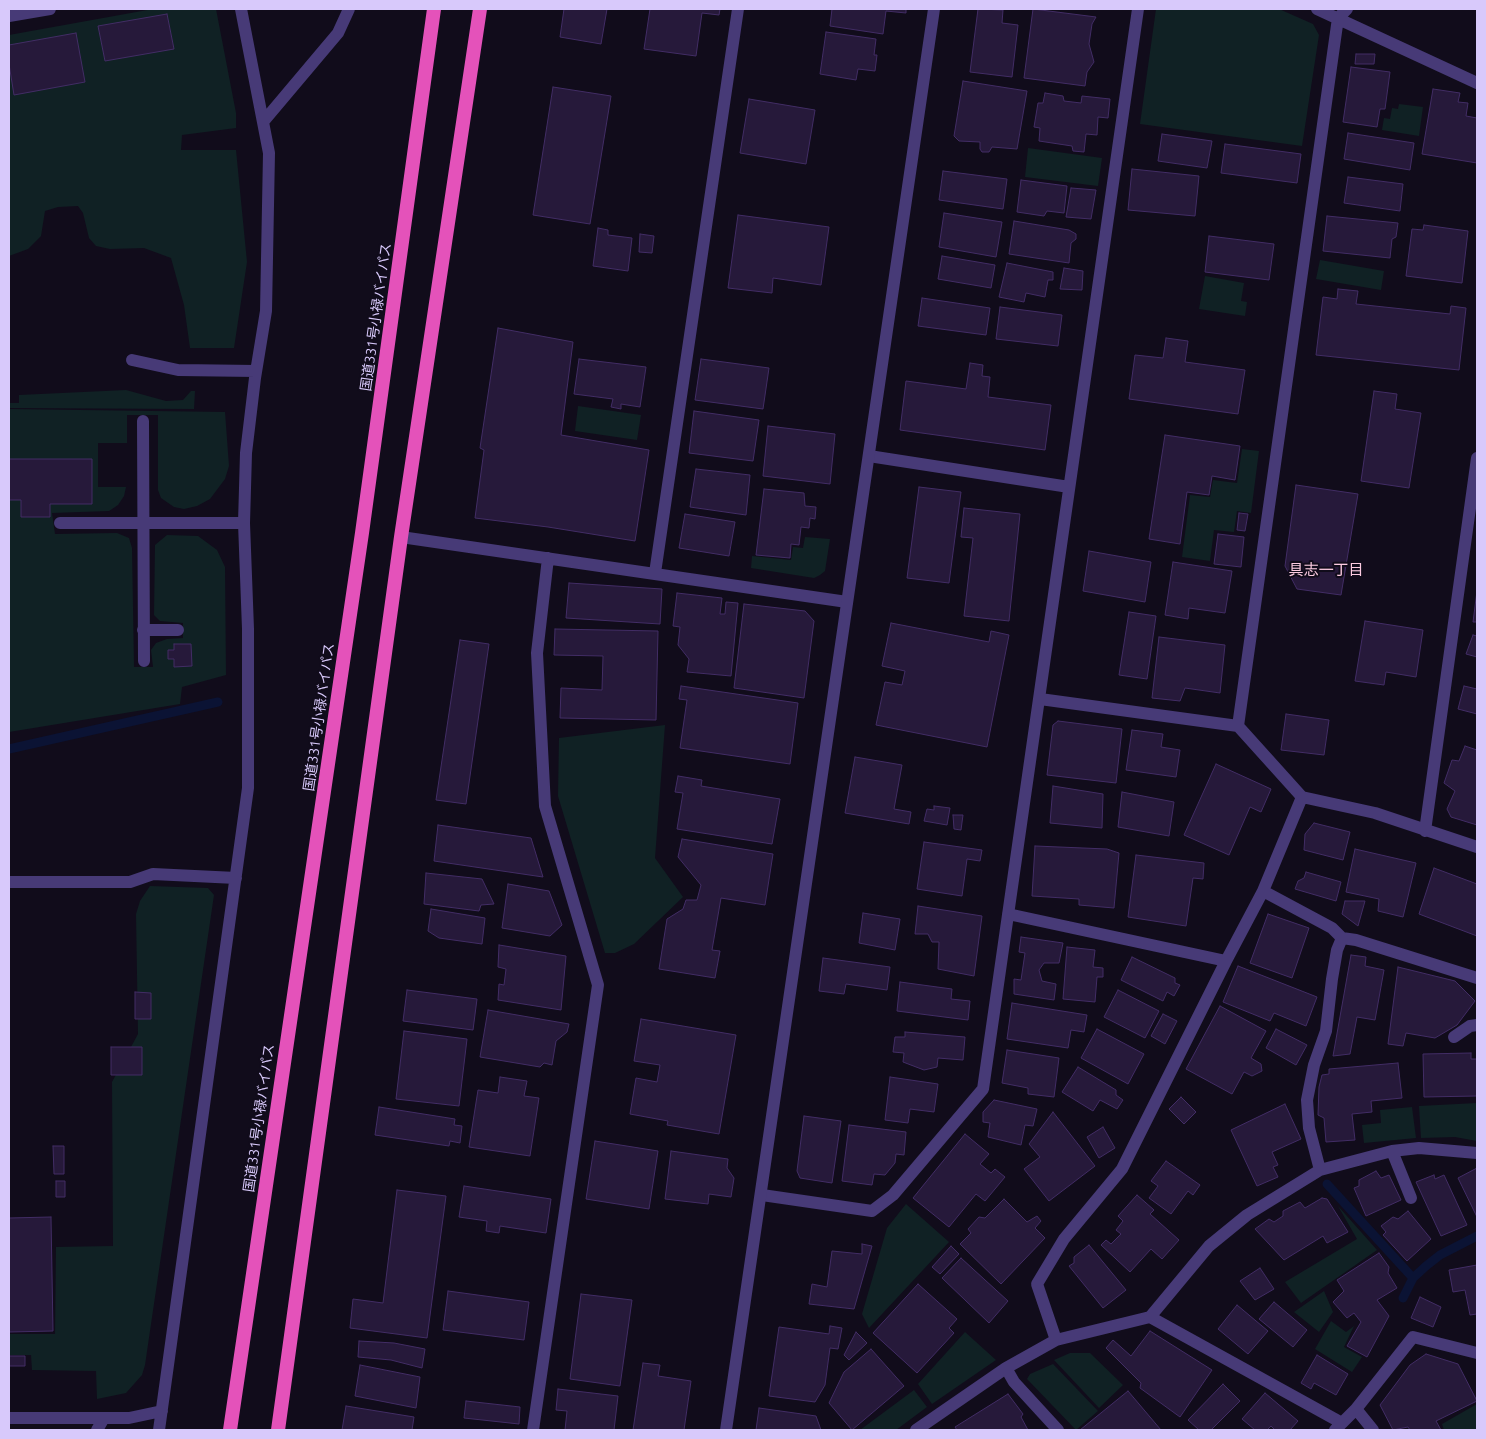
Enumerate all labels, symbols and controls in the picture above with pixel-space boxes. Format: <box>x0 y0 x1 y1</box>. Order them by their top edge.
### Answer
street label: 国道331号小禄バイパス <box>357 242 395 392</box>
district label: 具志一丁目 <box>1289 561 1363 579</box>
street label: 国道331号小禄バイパス <box>300 642 338 792</box>
street label: 国道331号小禄バイパス <box>240 1043 278 1193</box>

